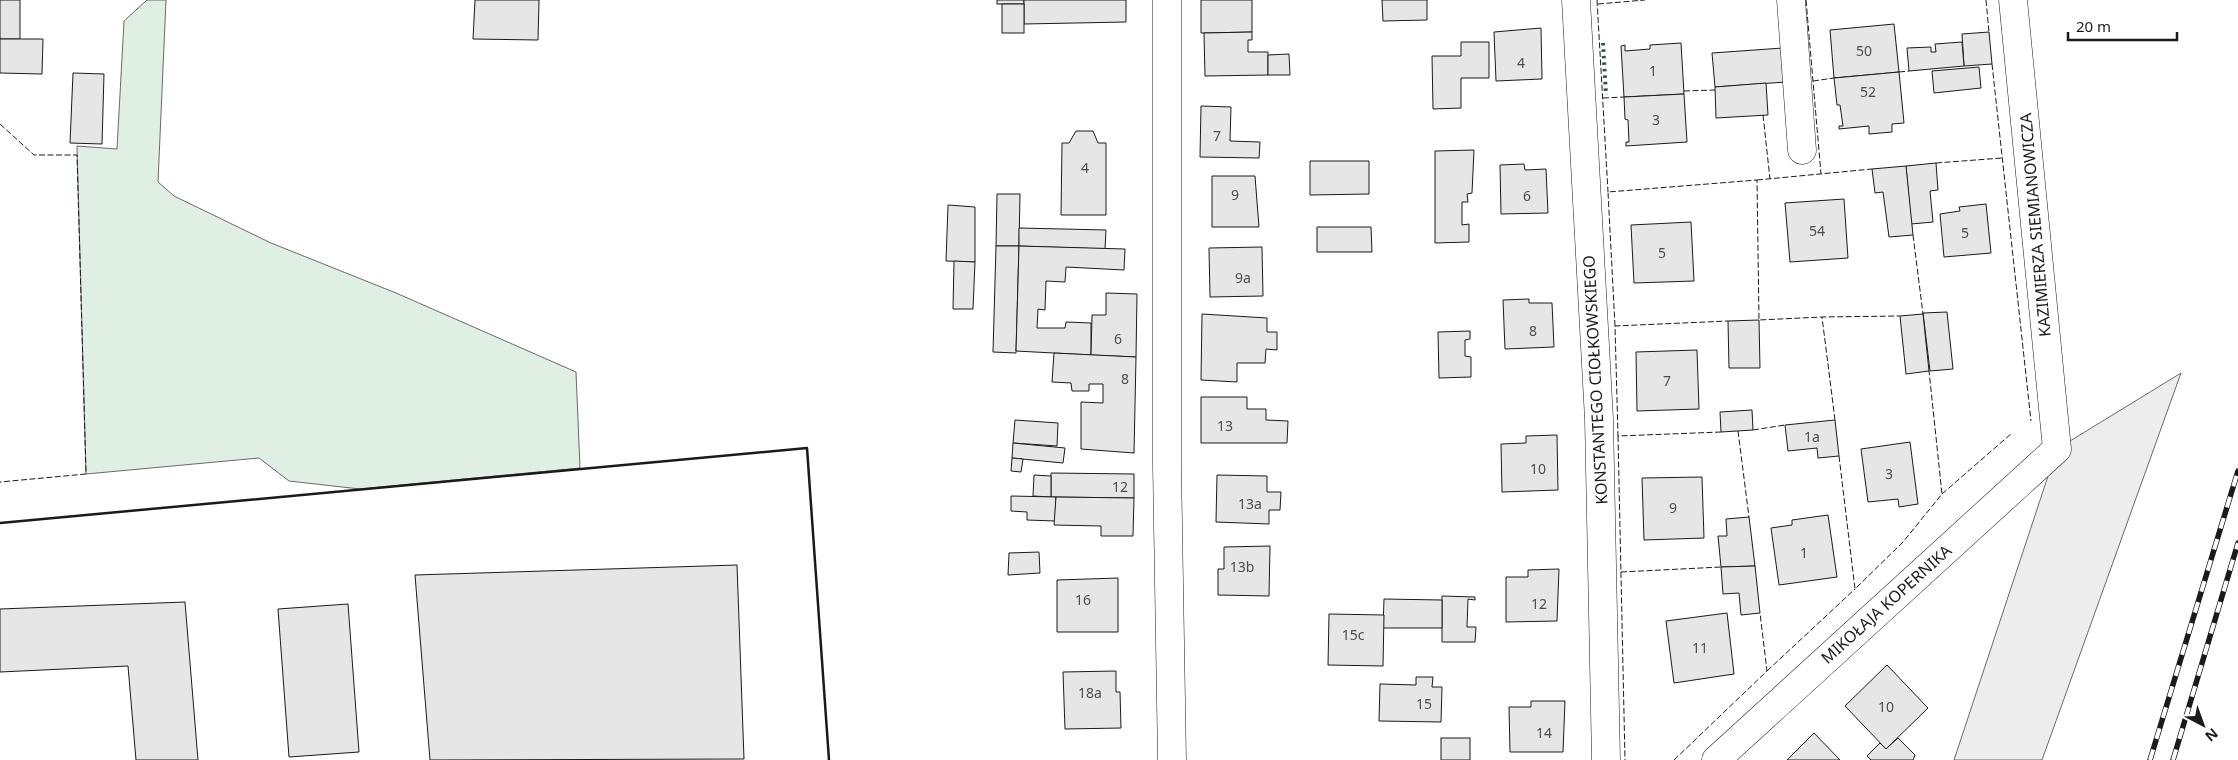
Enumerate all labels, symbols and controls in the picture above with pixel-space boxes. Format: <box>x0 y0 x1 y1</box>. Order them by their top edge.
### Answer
scale bar <box>2068 10 2177 42</box>
text: 20 m <box>2076 16 2111 36</box>
house number: 50 <box>1856 41 1872 60</box>
house number: 4 <box>1517 53 1525 72</box>
house number: 1 <box>1649 61 1657 80</box>
house number: 52 <box>1860 82 1876 101</box>
house number: 3 <box>1652 110 1660 129</box>
street label: KAZIMIERZA SIEMIANOWICZA <box>2014 111 2056 338</box>
house number: 7 <box>1213 126 1221 145</box>
house number: 4 <box>1081 158 1089 177</box>
house number: 9 <box>1231 185 1239 204</box>
house number: 6 <box>1523 186 1531 205</box>
house number: 54 <box>1809 221 1825 240</box>
house number: 5 <box>1961 223 1969 242</box>
house number: 5 <box>1658 243 1666 262</box>
street label: KONSTANTEGO CIOŁKOWSKIEGO <box>1577 255 1613 505</box>
house number: 9a <box>1235 268 1251 287</box>
house number: 8 <box>1529 321 1537 340</box>
house number: 6 <box>1114 329 1122 348</box>
house number: 8 <box>1121 369 1129 388</box>
house number: 7 <box>1663 371 1671 390</box>
house number: 13 <box>1217 416 1233 435</box>
house number: 1a <box>1804 427 1820 446</box>
house number: 10 <box>1530 459 1546 478</box>
house number: 3 <box>1885 464 1893 483</box>
house number: 12 <box>1112 477 1128 496</box>
house number: 13a <box>1238 494 1262 513</box>
house number: 9 <box>1669 498 1677 517</box>
street label: MIKOŁAJA KOPERNIKA <box>1816 539 1957 669</box>
house number: 1 <box>1800 543 1808 562</box>
house number: 13b <box>1230 557 1254 576</box>
house number: 16 <box>1075 590 1091 609</box>
house number: 12 <box>1531 594 1547 613</box>
house number: 15c <box>1342 625 1365 644</box>
house number: 11 <box>1692 638 1708 657</box>
house number: 18a <box>1078 683 1102 702</box>
house number: 15 <box>1416 694 1432 713</box>
house number: 10 <box>1878 697 1894 716</box>
north arrow <box>2178 700 2228 750</box>
house number: 14 <box>1536 723 1552 742</box>
text: N <box>2201 724 2222 746</box>

